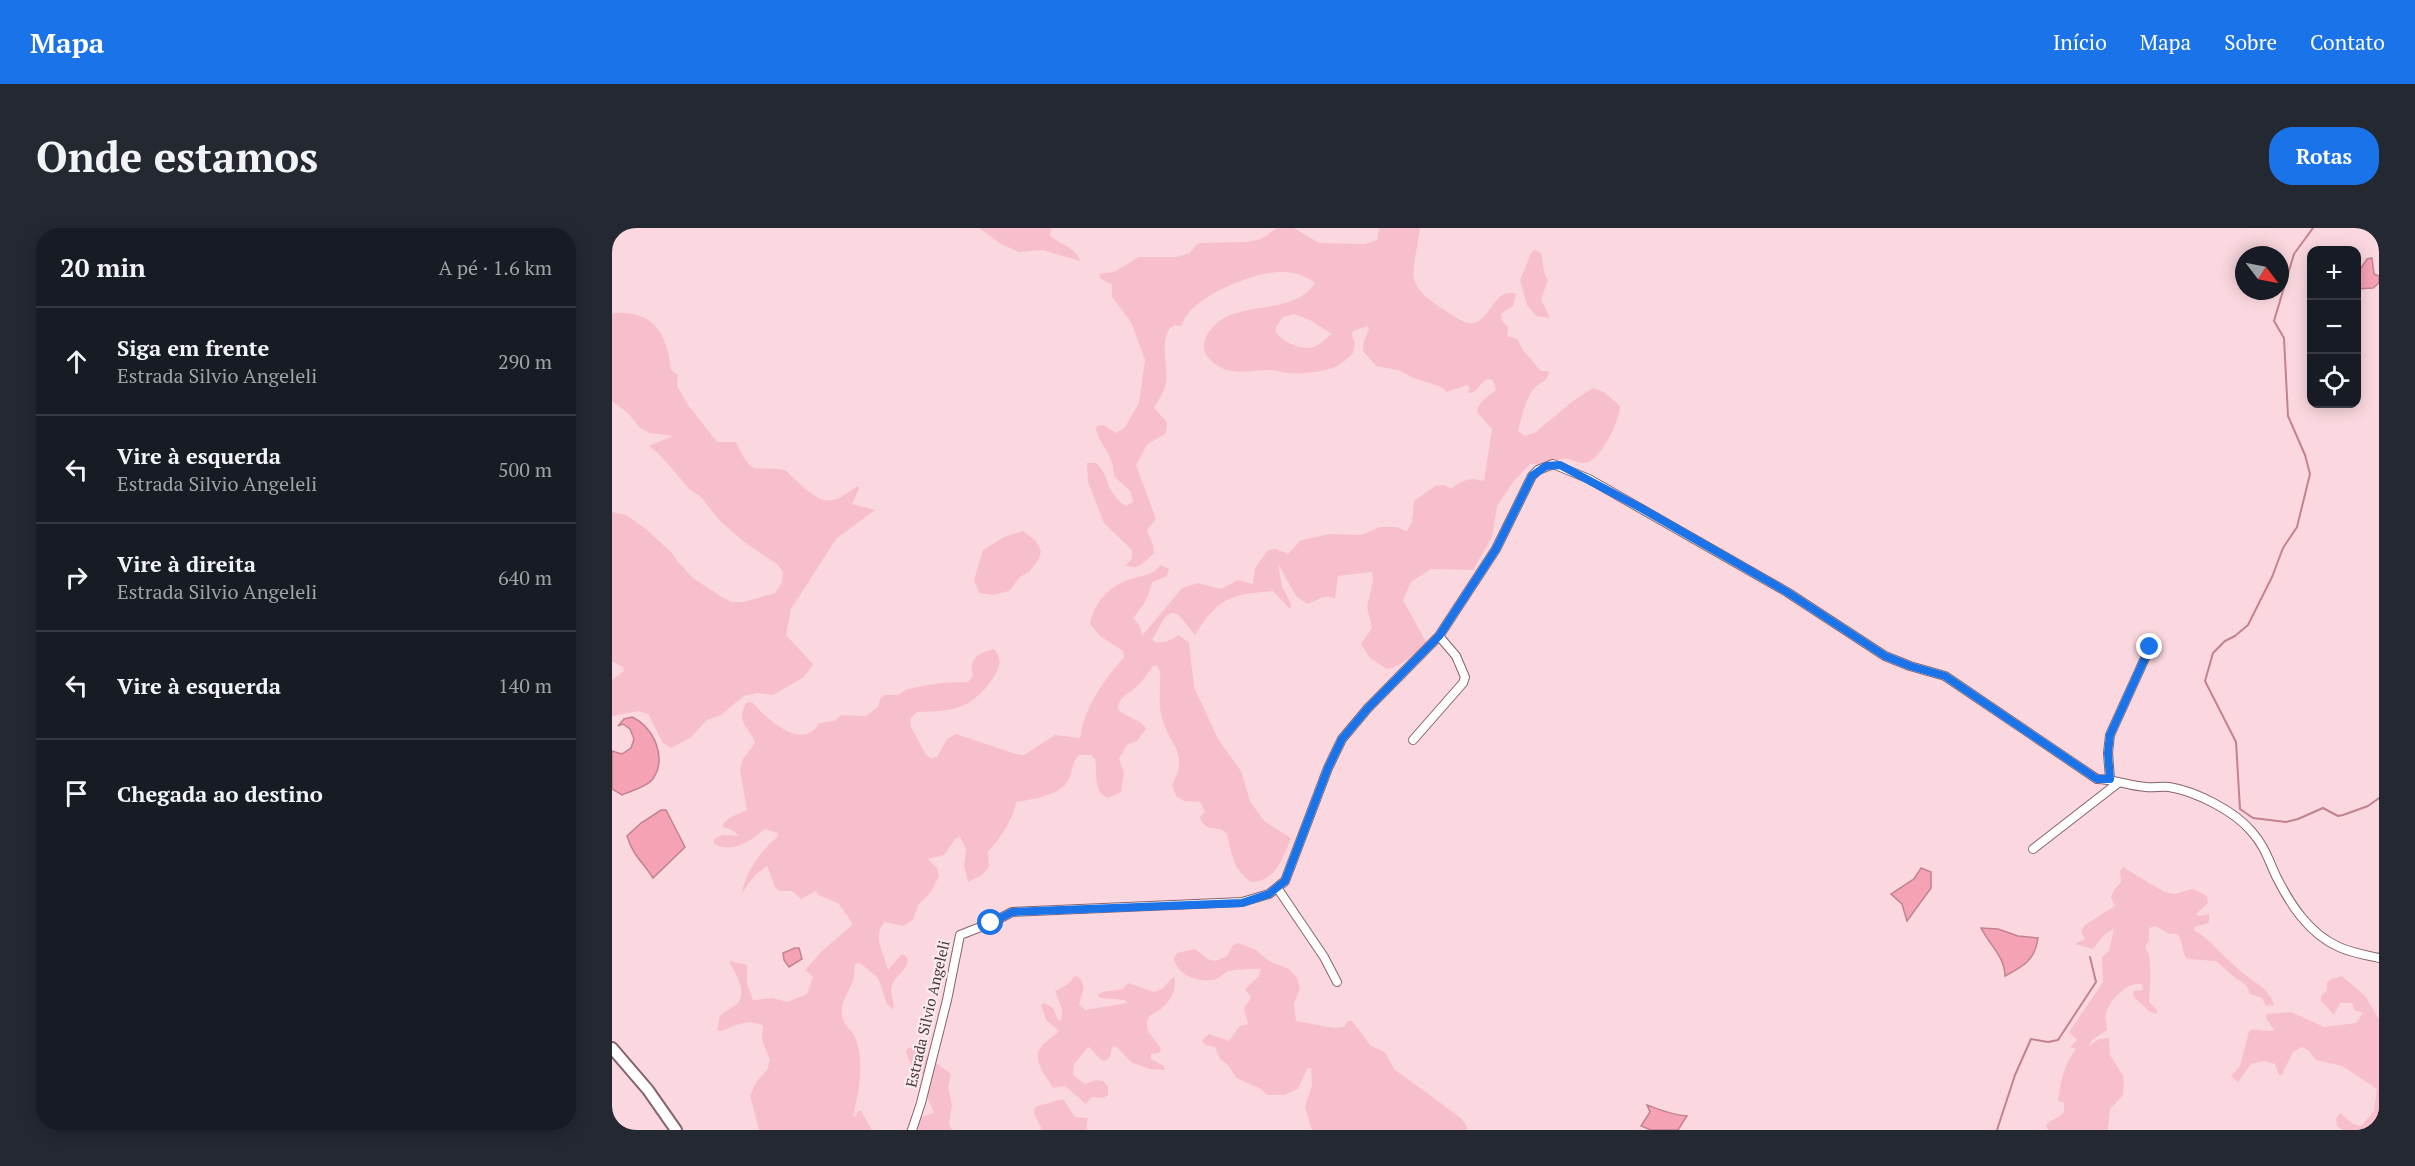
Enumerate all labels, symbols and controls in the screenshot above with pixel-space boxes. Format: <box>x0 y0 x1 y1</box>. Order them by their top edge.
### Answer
text: Mapa <box>30 24 104 61</box>
text: Início <box>2053 28 2107 56</box>
text: Mapa <box>2140 28 2191 56</box>
text: Sobre <box>2224 28 2277 56</box>
text: Contato <box>2310 28 2385 56</box>
button: Rotas <box>2269 127 2379 185</box>
text: Onde estamos <box>36 128 318 184</box>
north arrow <box>2235 246 2289 300</box>
map controls <box>2307 246 2361 408</box>
button: + <box>2307 246 2361 300</box>
text: 20 min <box>60 250 146 284</box>
text: A pé · 1.6 km <box>439 254 552 281</box>
button: − <box>2307 300 2361 354</box>
text: Siga em frente <box>117 333 269 362</box>
icon: ahead <box>60 345 93 378</box>
text: 290 m <box>498 348 552 375</box>
button: locate <box>2307 354 2361 408</box>
text: Estrada Silvio Angeleli <box>117 362 317 389</box>
text: Vire à esquerda <box>117 441 281 470</box>
icon: left <box>60 453 93 486</box>
text: 500 m <box>498 456 552 483</box>
text: Estrada Silvio Angeleli <box>117 470 317 497</box>
text: Vire à direita <box>117 549 256 578</box>
icon: right <box>60 561 93 594</box>
text: 640 m <box>498 564 552 591</box>
text: Estrada Silvio Angeleli <box>117 578 317 605</box>
route end <box>2136 633 2162 659</box>
icon: left <box>60 669 93 702</box>
text: Vire à esquerda <box>117 671 281 700</box>
text: 140 m <box>498 672 552 699</box>
icon: arrive <box>60 777 93 810</box>
text: Chegada ao destino <box>117 779 323 808</box>
route start <box>977 909 1003 935</box>
street label: Estrada Silvio Angeleli <box>900 938 954 1089</box>

